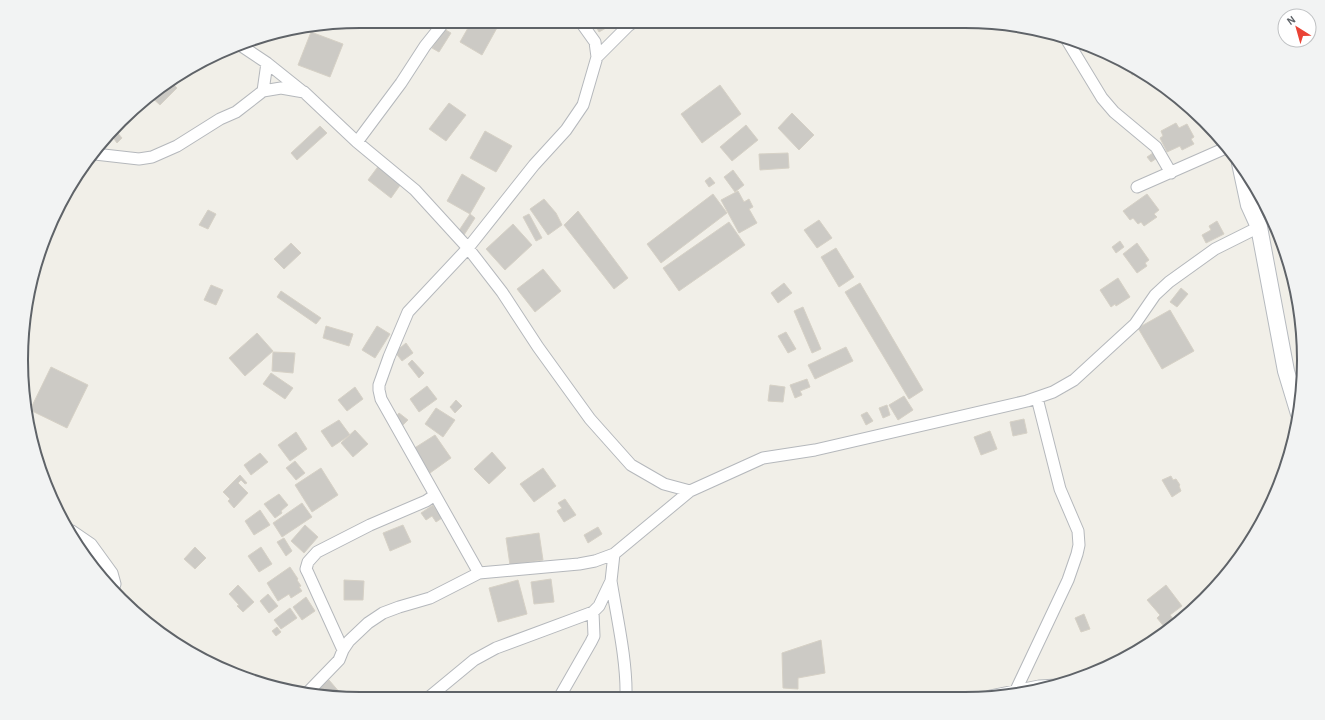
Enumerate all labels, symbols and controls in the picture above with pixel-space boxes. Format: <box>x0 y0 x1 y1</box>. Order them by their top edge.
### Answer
north arrow <box>1277 8 1317 48</box>
text: N <box>1285 14 1298 27</box>

